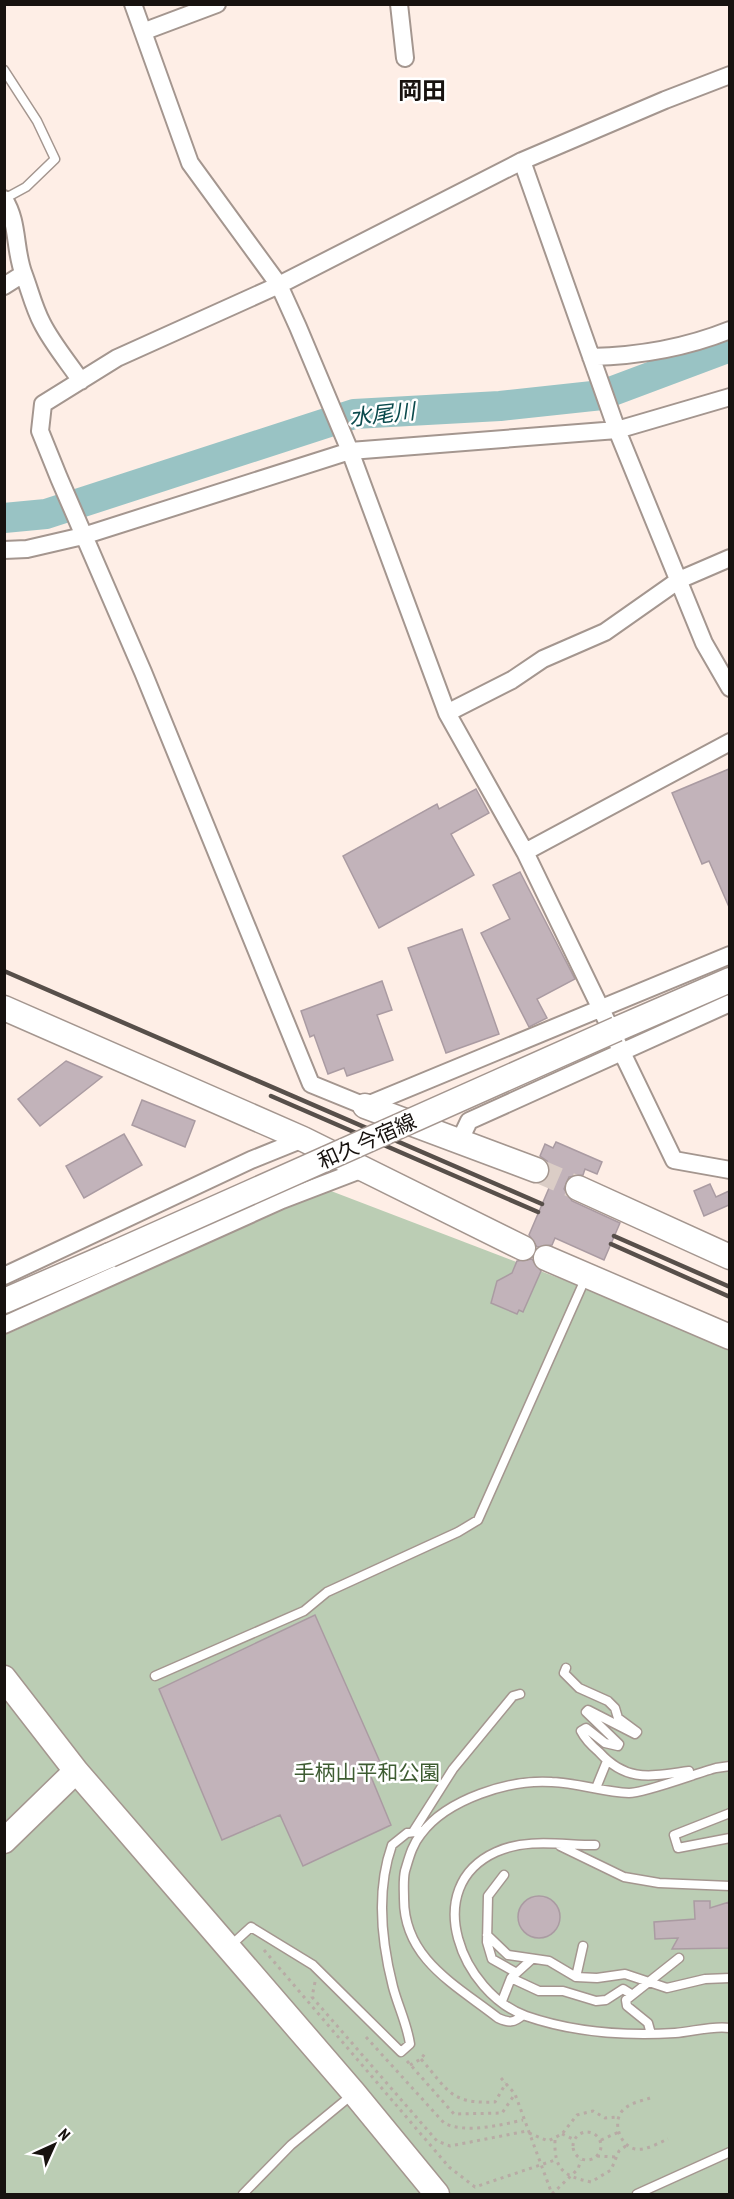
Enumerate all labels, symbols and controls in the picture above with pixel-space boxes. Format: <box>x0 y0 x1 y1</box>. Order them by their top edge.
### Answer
district label: 岡田 <box>398 75 446 106</box>
water label: 水尾川 <box>348 396 418 431</box>
street label: 和久今宿線 <box>314 1107 420 1175</box>
park label: 手柄山平和公園 <box>294 1759 441 1786</box>
north arrow <box>24 2115 84 2175</box>
text: N <box>54 2124 75 2145</box>

